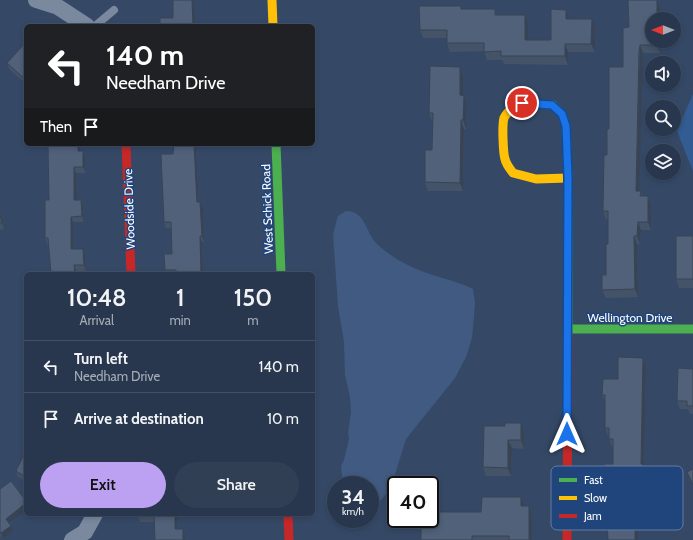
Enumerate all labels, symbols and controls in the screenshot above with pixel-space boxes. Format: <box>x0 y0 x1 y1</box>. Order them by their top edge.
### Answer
north arrow <box>645 12 681 48</box>
map controls <box>645 12 681 180</box>
text: 140 m <box>106 38 184 72</box>
icon: left <box>40 40 92 92</box>
button: sound <box>645 56 681 92</box>
text: Needham Drive <box>106 72 225 94</box>
pin <box>505 86 539 120</box>
icon: arrive <box>511 92 533 114</box>
button: search <box>645 100 681 136</box>
icon: arrive <box>80 116 102 138</box>
text: Then <box>40 118 72 136</box>
button: layers <box>645 144 681 180</box>
street label: West Schick Road <box>258 164 276 254</box>
street label: Woodside Drive <box>120 168 138 250</box>
text: 10:48 <box>67 283 127 312</box>
text: 1 <box>176 283 184 312</box>
text: 150 <box>234 283 272 312</box>
street label: Wellington Drive <box>588 310 672 325</box>
text: Arrival <box>79 312 114 328</box>
text: min <box>169 312 191 328</box>
text: m <box>247 312 259 328</box>
text: Turn left <box>74 350 128 368</box>
icon: left <box>40 356 62 378</box>
text: 140 m <box>258 358 299 376</box>
text: Needham Drive <box>74 368 160 384</box>
icon: arrive <box>40 408 62 430</box>
text: Arrive at destination <box>74 410 204 428</box>
text: 10 m <box>267 410 299 428</box>
position arrow <box>546 413 588 455</box>
button: Exit <box>40 462 166 508</box>
button: Share <box>174 462 299 508</box>
legend <box>551 466 683 530</box>
text: Fast <box>584 473 603 487</box>
speed limit sign: 40 <box>387 476 439 528</box>
text: 34 <box>341 485 365 509</box>
text: Slow <box>584 491 607 505</box>
text: km/h <box>342 505 364 518</box>
text: Jam <box>583 509 602 523</box>

